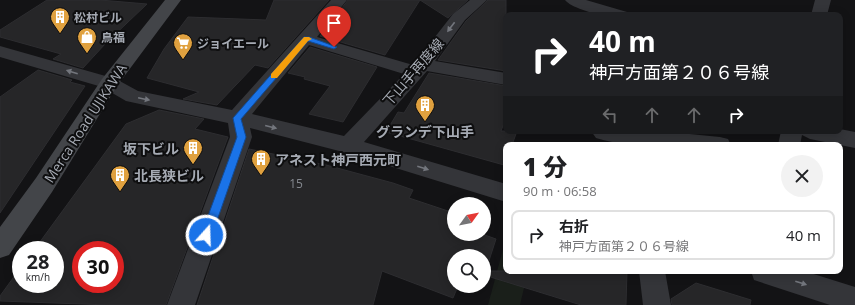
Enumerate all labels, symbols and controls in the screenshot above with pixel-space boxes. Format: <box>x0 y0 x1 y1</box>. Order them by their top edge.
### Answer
building icon: 松村ビル <box>49 6 71 34</box>
pin <box>317 6 351 47</box>
place label: 松村ビル <box>74 9 122 26</box>
icon: arrive <box>323 12 345 34</box>
one-way arrow <box>447 22 455 33</box>
text: 40 m <box>589 22 656 60</box>
shop icon: 鳥福 <box>76 26 98 54</box>
icon: right <box>523 28 575 80</box>
place label: 鳥福 <box>101 29 125 46</box>
supermarket icon: ジョイエール <box>172 32 194 60</box>
street label: 下山手再度線 <box>378 34 448 110</box>
place label: ジョイエール <box>197 35 269 52</box>
street label: Merca Road UJIKAWA <box>39 60 131 186</box>
text: 神戸方面第２０６号線 <box>589 60 769 84</box>
one-way arrow <box>65 69 77 75</box>
building icon: グランデ下山手 <box>414 94 436 122</box>
one-way arrow <box>138 96 150 102</box>
icon: left <box>599 104 621 126</box>
icon: ahead <box>641 104 663 126</box>
icon: ahead <box>683 104 705 126</box>
icon: right <box>725 104 747 126</box>
place label: グランデ下山手 <box>376 122 474 141</box>
one-way arrow <box>265 124 277 130</box>
building icon: 坂下ビル <box>182 137 204 165</box>
place label: 坂下ビル <box>123 139 179 158</box>
building icon: アネスト神戸西元町 <box>250 148 272 176</box>
place label: アネスト神戸西元町 <box>275 150 401 169</box>
text: 1 分 <box>523 150 567 183</box>
button: close <box>781 155 823 197</box>
building icon: 北長狭ビル <box>109 164 131 192</box>
one-way arrow <box>418 165 430 171</box>
place label: 北長狭ビル <box>134 166 204 185</box>
house number: 15 <box>289 175 303 192</box>
text: 90 m · 06:58 <box>523 182 597 200</box>
north arrow <box>447 197 491 241</box>
map controls <box>447 197 491 293</box>
position arrow <box>185 214 227 256</box>
text: 右折 <box>559 216 589 236</box>
icon: right <box>525 224 547 246</box>
text: 40 m <box>786 225 821 245</box>
text: 神戸方面第２０６号線 <box>559 237 689 255</box>
speed limit sign: 30 <box>72 241 124 293</box>
text: 28 <box>27 248 49 275</box>
button: search <box>447 249 491 293</box>
text: km/h <box>26 270 50 284</box>
one-way arrow <box>795 280 807 286</box>

